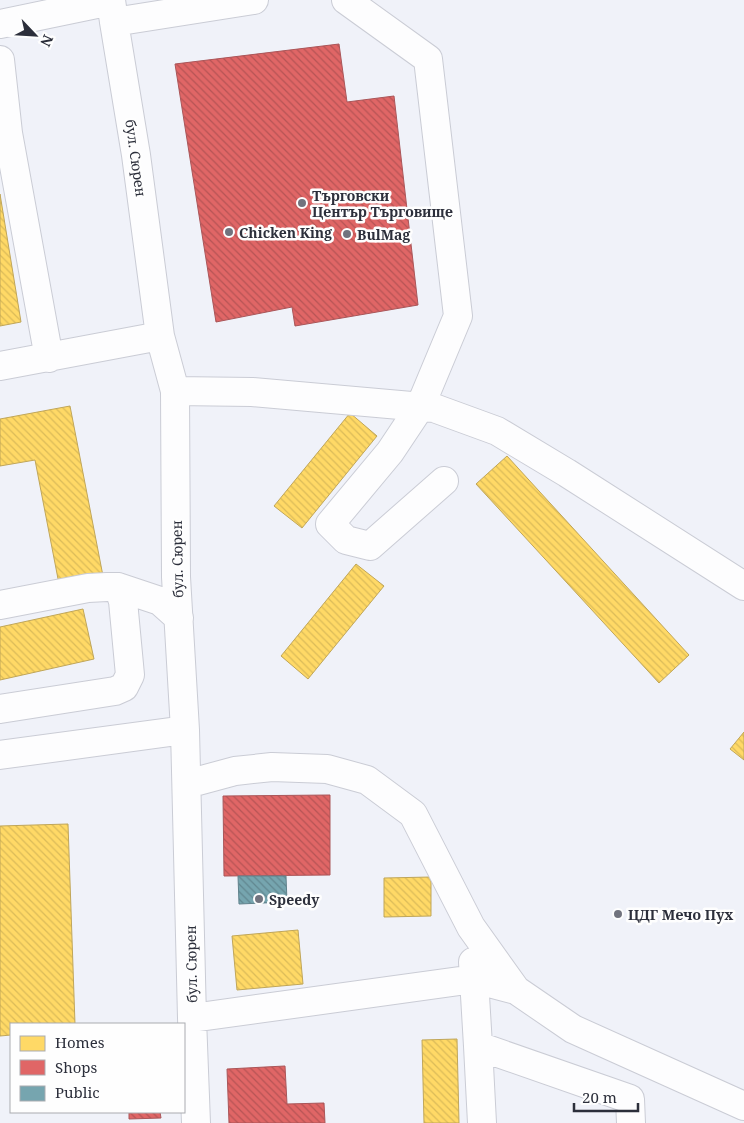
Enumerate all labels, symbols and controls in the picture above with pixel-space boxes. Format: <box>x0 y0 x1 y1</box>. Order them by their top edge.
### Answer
north arrow <box>10 10 60 60</box>
text: N <box>36 32 58 50</box>
street label: бул. Сюрен <box>121 118 151 198</box>
place label: Търговски Център Търговище <box>312 186 453 221</box>
marker: Търговски Център Търговище <box>296 197 308 209</box>
place label: Chicken King <box>239 223 332 242</box>
place label: BulMag <box>357 225 410 244</box>
marker: Chicken King <box>223 226 235 238</box>
marker: BulMag <box>341 228 353 240</box>
street label: бул. Сюрен <box>167 520 187 598</box>
place label: Speedy <box>269 890 320 909</box>
marker: Speedy <box>253 893 265 905</box>
place label: ЦДГ Мечо Пух <box>628 905 733 924</box>
marker: ЦДГ Мечо Пух <box>612 908 624 920</box>
street label: бул. Сюрен <box>181 925 201 1003</box>
legend <box>10 1023 185 1113</box>
text: Homes <box>55 1032 105 1052</box>
text: Shops <box>55 1057 98 1077</box>
scale bar <box>574 1080 638 1112</box>
text: Public <box>55 1082 100 1102</box>
text: 20 m <box>582 1087 617 1107</box>

